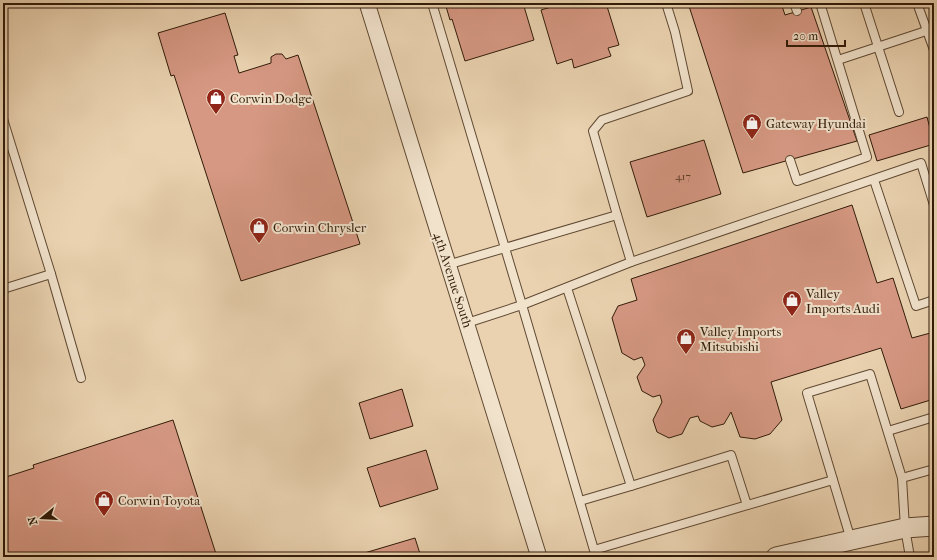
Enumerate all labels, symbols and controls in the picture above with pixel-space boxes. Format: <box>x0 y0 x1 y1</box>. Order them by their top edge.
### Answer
scale bar <box>787 22 845 48</box>
text: 20 m <box>793 29 818 43</box>
shop icon: Corwin Dodge <box>205 87 227 115</box>
place label: Corwin Dodge <box>230 91 312 106</box>
shop icon: Gateway Hyundai <box>741 112 763 140</box>
place label: Gateway Hyundai <box>766 116 866 131</box>
house number: 417 <box>675 170 691 183</box>
shop icon: Corwin Chrysler <box>248 216 270 244</box>
place label: Corwin Chrysler <box>273 220 367 235</box>
street label: 4th Avenue South <box>430 230 476 330</box>
place label: Valley Imports Audi <box>805 286 880 316</box>
shop icon: Valley Imports Audi <box>781 289 803 317</box>
place label: Valley Imports Mitsubishi <box>699 324 781 354</box>
shop icon: Valley Imports Mitsubishi <box>675 327 697 355</box>
shop icon: Corwin Toyota <box>93 489 115 517</box>
place label: Corwin Toyota <box>118 493 201 508</box>
north arrow <box>22 498 62 538</box>
text: N <box>25 514 40 527</box>

